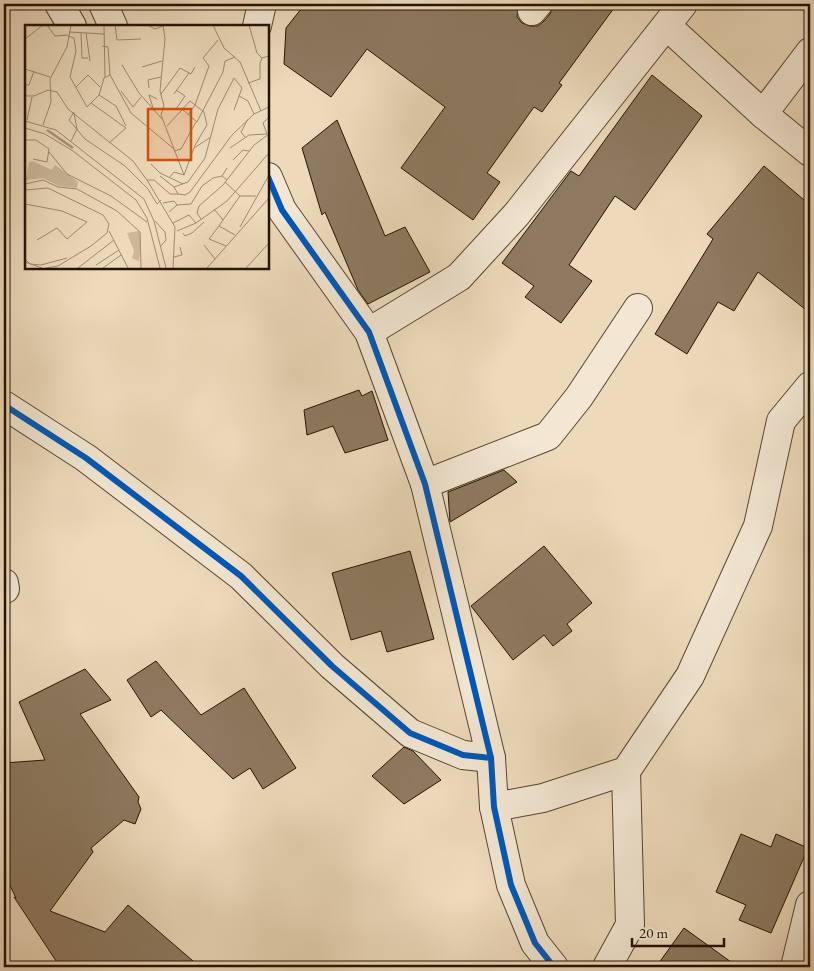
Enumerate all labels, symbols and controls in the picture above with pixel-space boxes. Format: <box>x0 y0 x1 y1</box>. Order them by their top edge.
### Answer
inset map <box>25 25 269 269</box>
scale bar <box>632 916 724 948</box>
text: 20 m <box>639 923 668 942</box>

